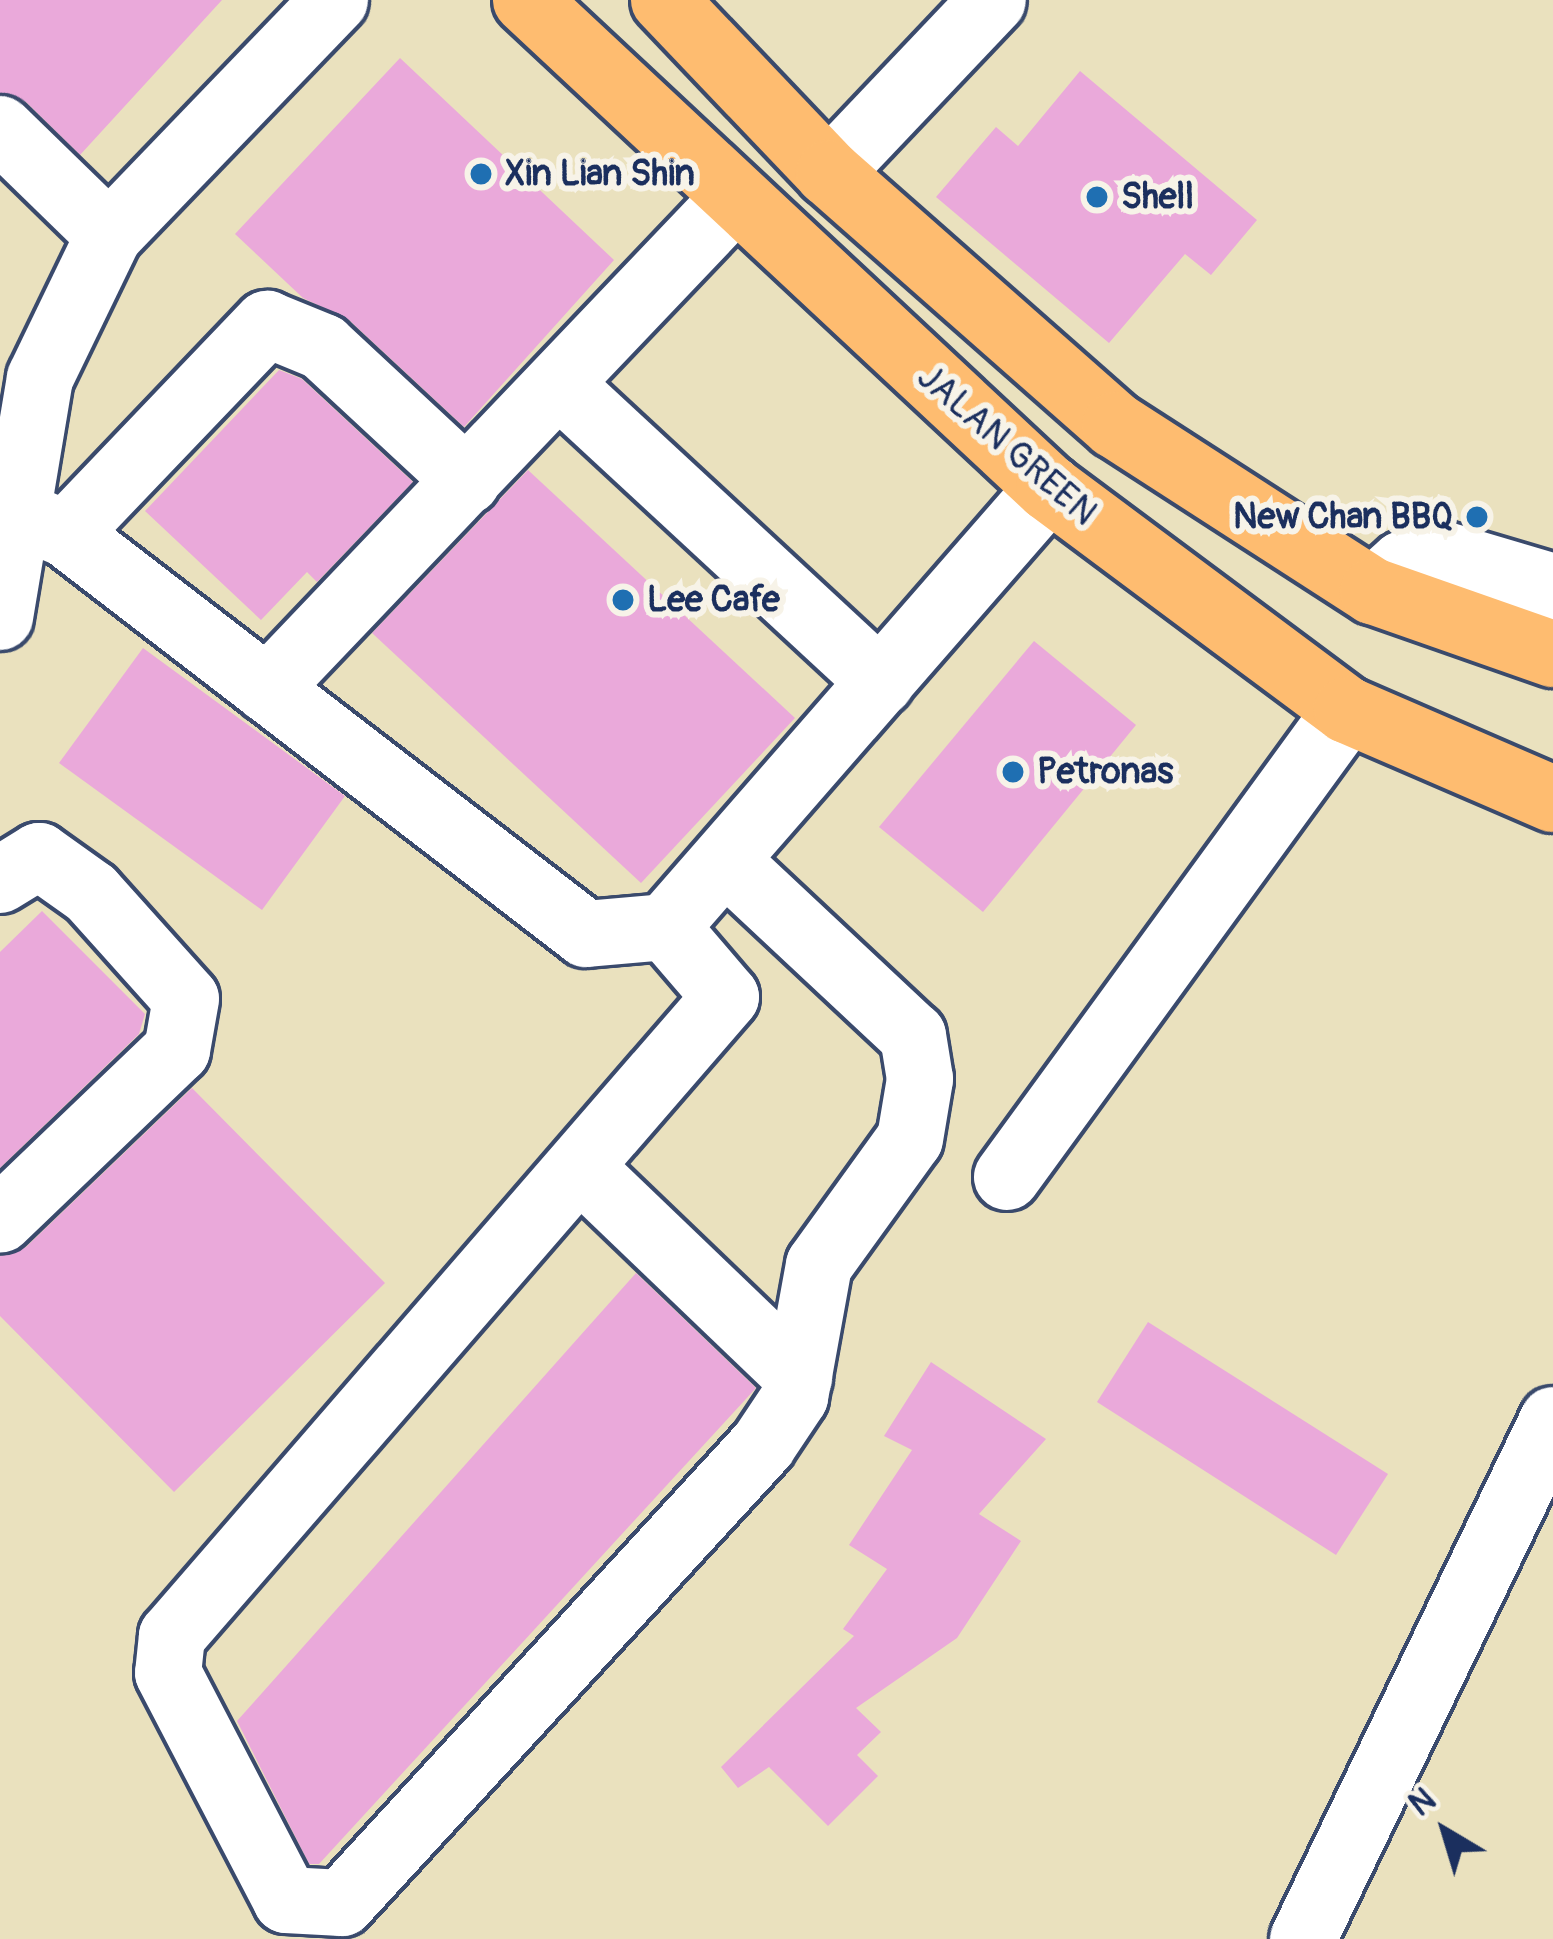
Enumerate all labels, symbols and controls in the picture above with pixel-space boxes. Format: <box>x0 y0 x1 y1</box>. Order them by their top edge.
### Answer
place label: Xin Lian Shin <box>505 152 695 196</box>
marker: Xin Lian Shin <box>468 161 494 187</box>
place label: Shell <box>1121 175 1194 219</box>
marker: Shell <box>1084 184 1110 210</box>
street label: JALAN GREEN <box>908 355 1106 535</box>
place label: New Chan BBQ <box>1233 495 1453 539</box>
marker: New Chan BBQ <box>1464 504 1490 530</box>
place label: Lee Cafe <box>647 578 780 622</box>
marker: Lee Cafe <box>610 587 636 613</box>
place label: Petronas <box>1037 750 1173 794</box>
marker: Petronas <box>1000 759 1026 785</box>
north arrow <box>1385 1771 1505 1891</box>
text: N <box>1401 1779 1444 1825</box>

